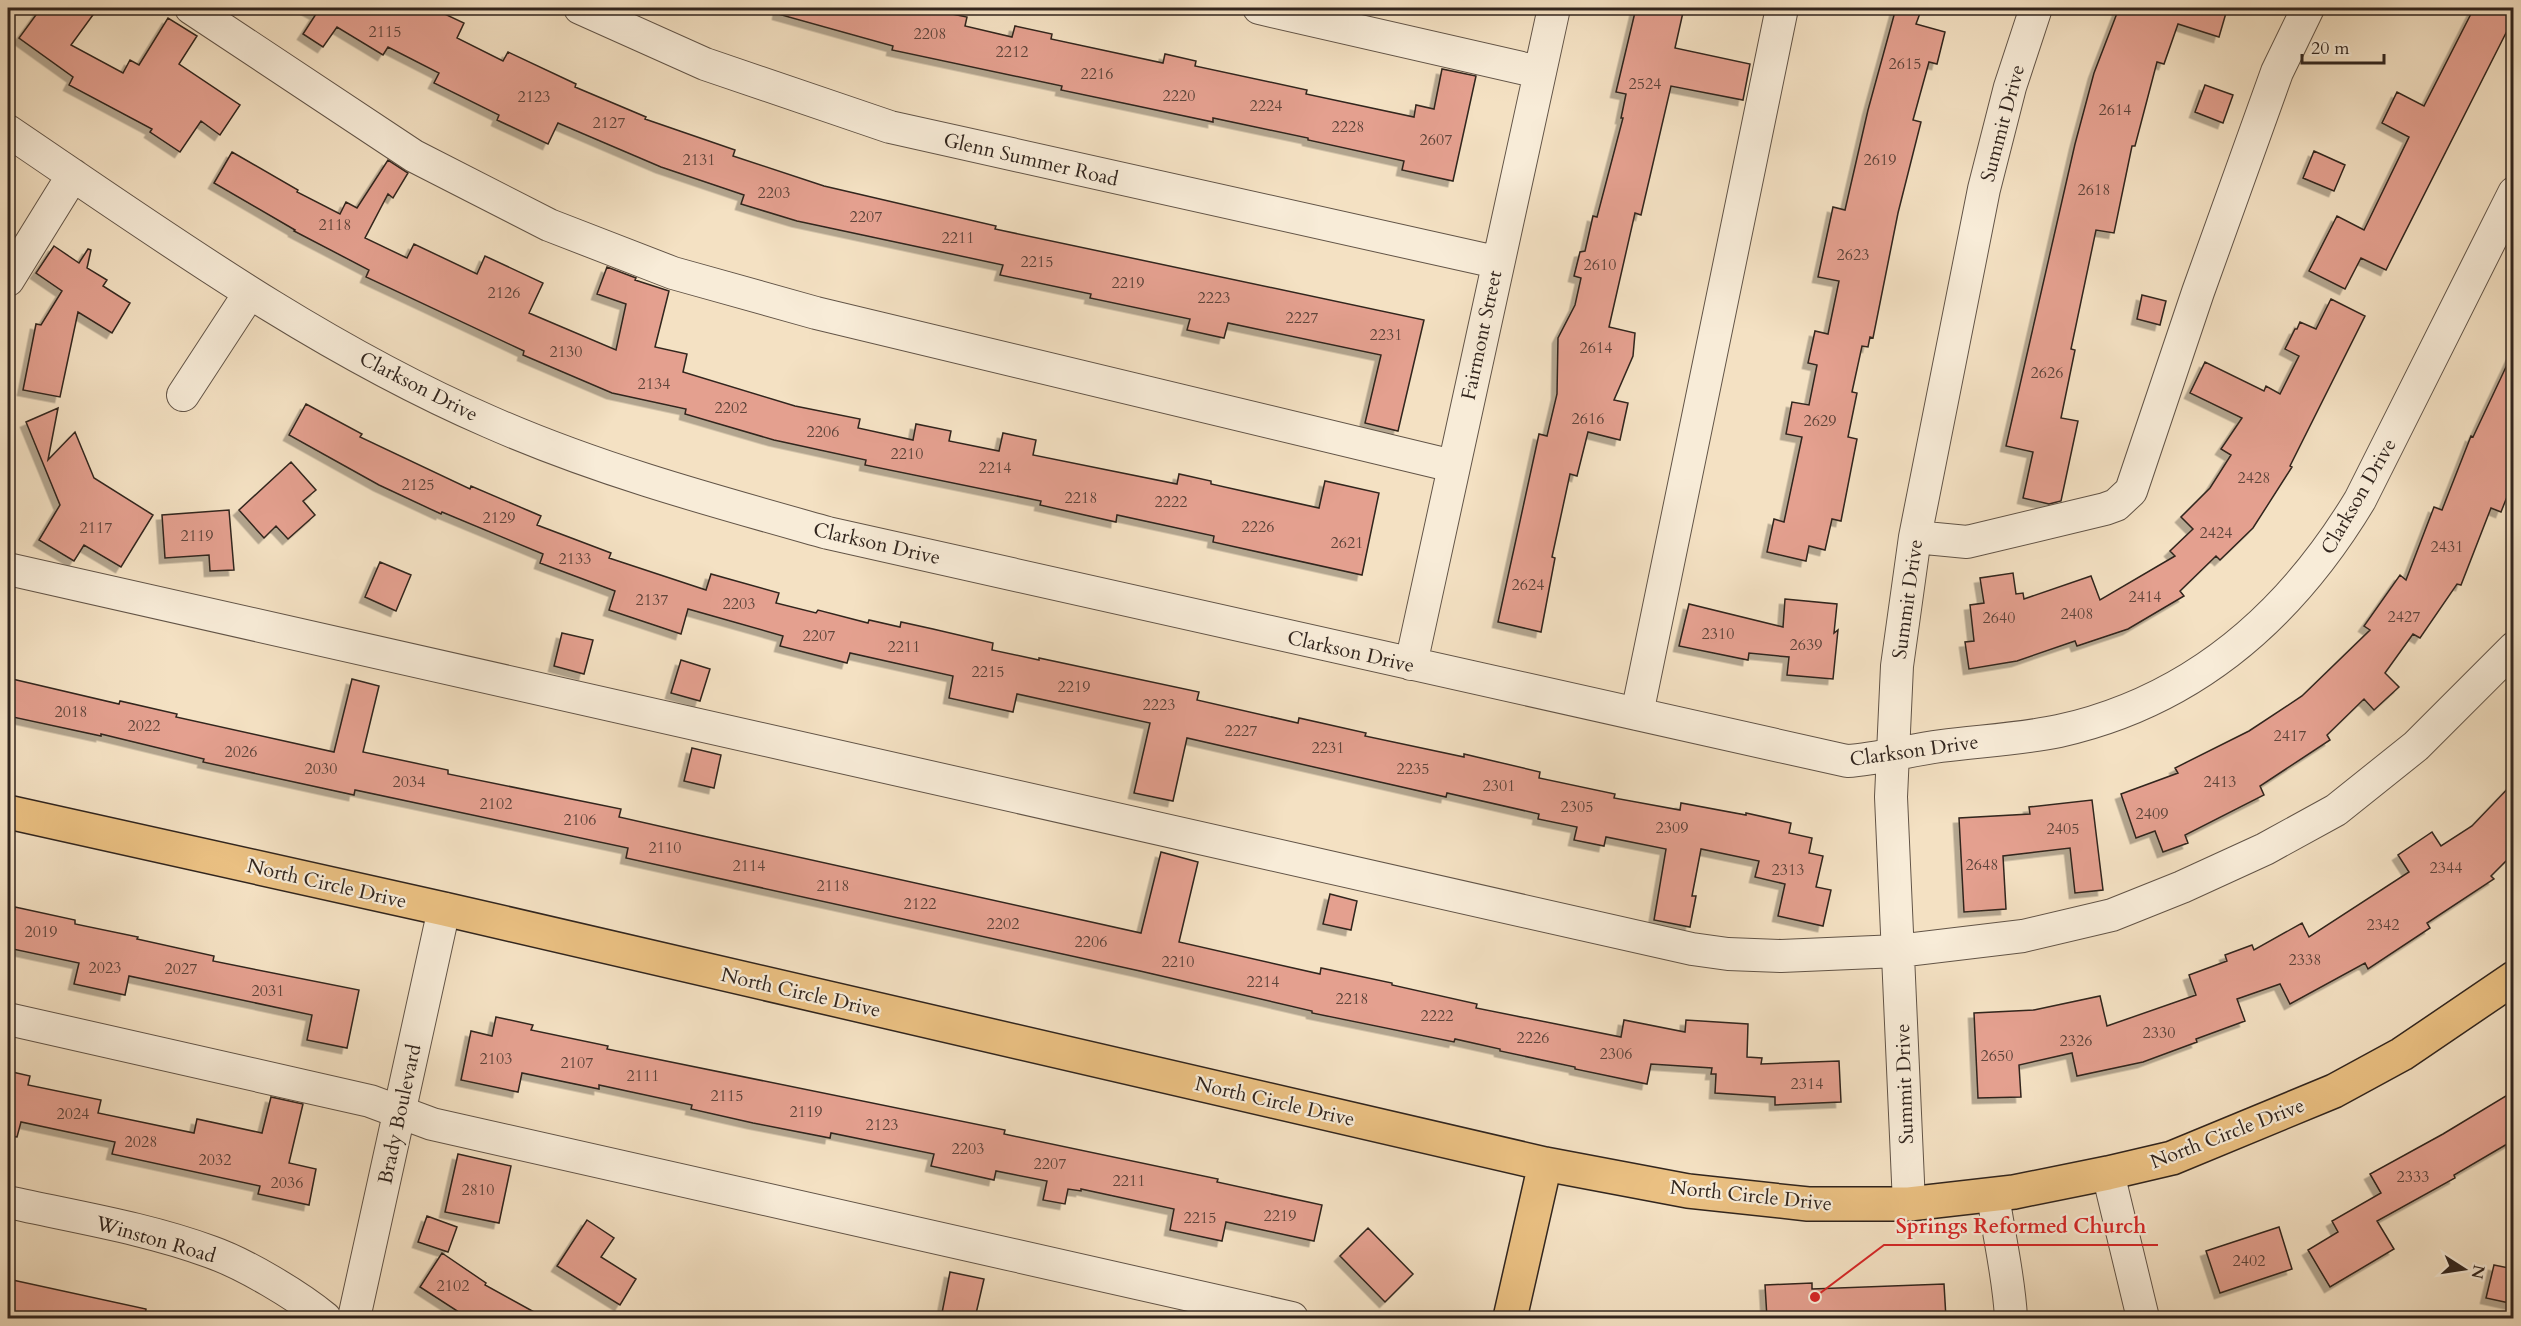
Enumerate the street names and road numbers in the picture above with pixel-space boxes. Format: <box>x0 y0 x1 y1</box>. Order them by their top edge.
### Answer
street label: Summit Drive <box>1974 61 2031 185</box>
street label: Glenn Summer Road <box>941 126 1121 193</box>
street label: Fairmont Street <box>1455 267 1509 402</box>
street label: Clarkson Drive <box>355 345 483 428</box>
street label: Clarkson Drive <box>2314 433 2403 559</box>
street label: Clarkson Drive <box>811 516 943 571</box>
street label: Summit Drive <box>1886 538 1929 661</box>
street label: Clarkson Drive <box>1285 624 1417 679</box>
street label: Clarkson Drive <box>1848 728 1980 773</box>
street label: North Circle Drive <box>244 852 409 915</box>
street label: North Circle Drive <box>718 961 883 1024</box>
street label: Summit Drive <box>1889 1023 1920 1145</box>
street label: Brady Boulevard <box>371 1041 428 1187</box>
street label: North Circle Drive <box>1192 1070 1357 1133</box>
street label: North Circle Drive <box>2146 1092 2308 1175</box>
street label: North Circle Drive <box>1668 1174 1833 1217</box>
street label: Winston Road <box>92 1209 219 1270</box>

